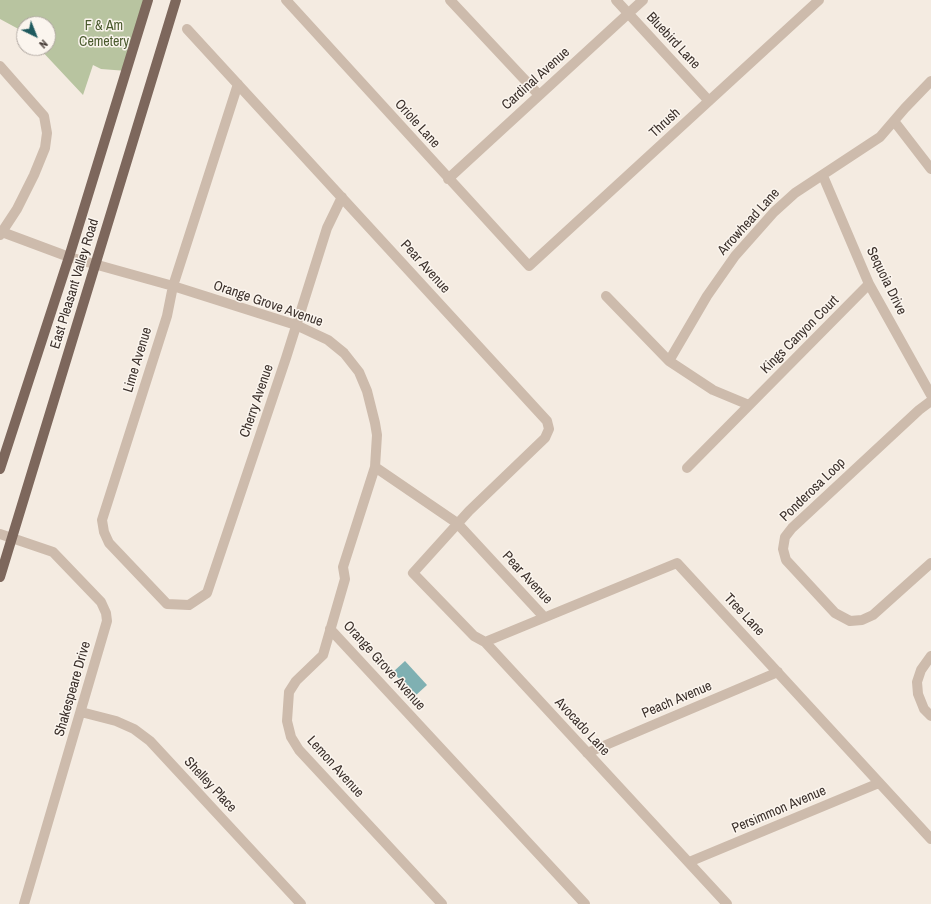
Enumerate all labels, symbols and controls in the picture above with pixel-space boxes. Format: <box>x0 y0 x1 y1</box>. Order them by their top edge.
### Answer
street label: Bluebird Lane <box>642 9 704 73</box>
north arrow <box>16 16 56 56</box>
park label: F & Am Cemetery <box>79 18 129 50</box>
text: N <box>36 37 51 51</box>
street label: Cardinal Avenue <box>499 44 573 114</box>
street label: Oriole Lane <box>391 96 443 152</box>
street label: Thrush <box>646 105 684 141</box>
street label: Arrowhead Lane <box>715 185 783 259</box>
street label: East Pleasant Valley Road <box>47 217 103 351</box>
street label: Pear Avenue <box>397 237 453 297</box>
street label: Sequoia Drive <box>862 244 910 318</box>
street label: Orange Grove Avenue <box>211 277 325 331</box>
street label: Kings Canyon Court <box>758 293 842 377</box>
street label: Lime Avenue <box>120 325 156 395</box>
street label: Cherry Avenue <box>237 362 277 440</box>
street label: Ponderosa Loop <box>777 455 849 525</box>
street label: Pear Avenue <box>498 548 556 608</box>
street label: Tree Lane <box>720 590 768 640</box>
street label: Orange Grove Avenue <box>339 618 429 714</box>
street label: Shakespeare Drive <box>51 639 95 739</box>
street label: Peach Avenue <box>639 678 715 722</box>
street label: Avocado Lane <box>551 695 613 759</box>
street label: Lemon Avenue <box>303 733 367 801</box>
street label: Shelley Place <box>180 754 240 816</box>
street label: Persimmon Avenue <box>729 783 829 837</box>

